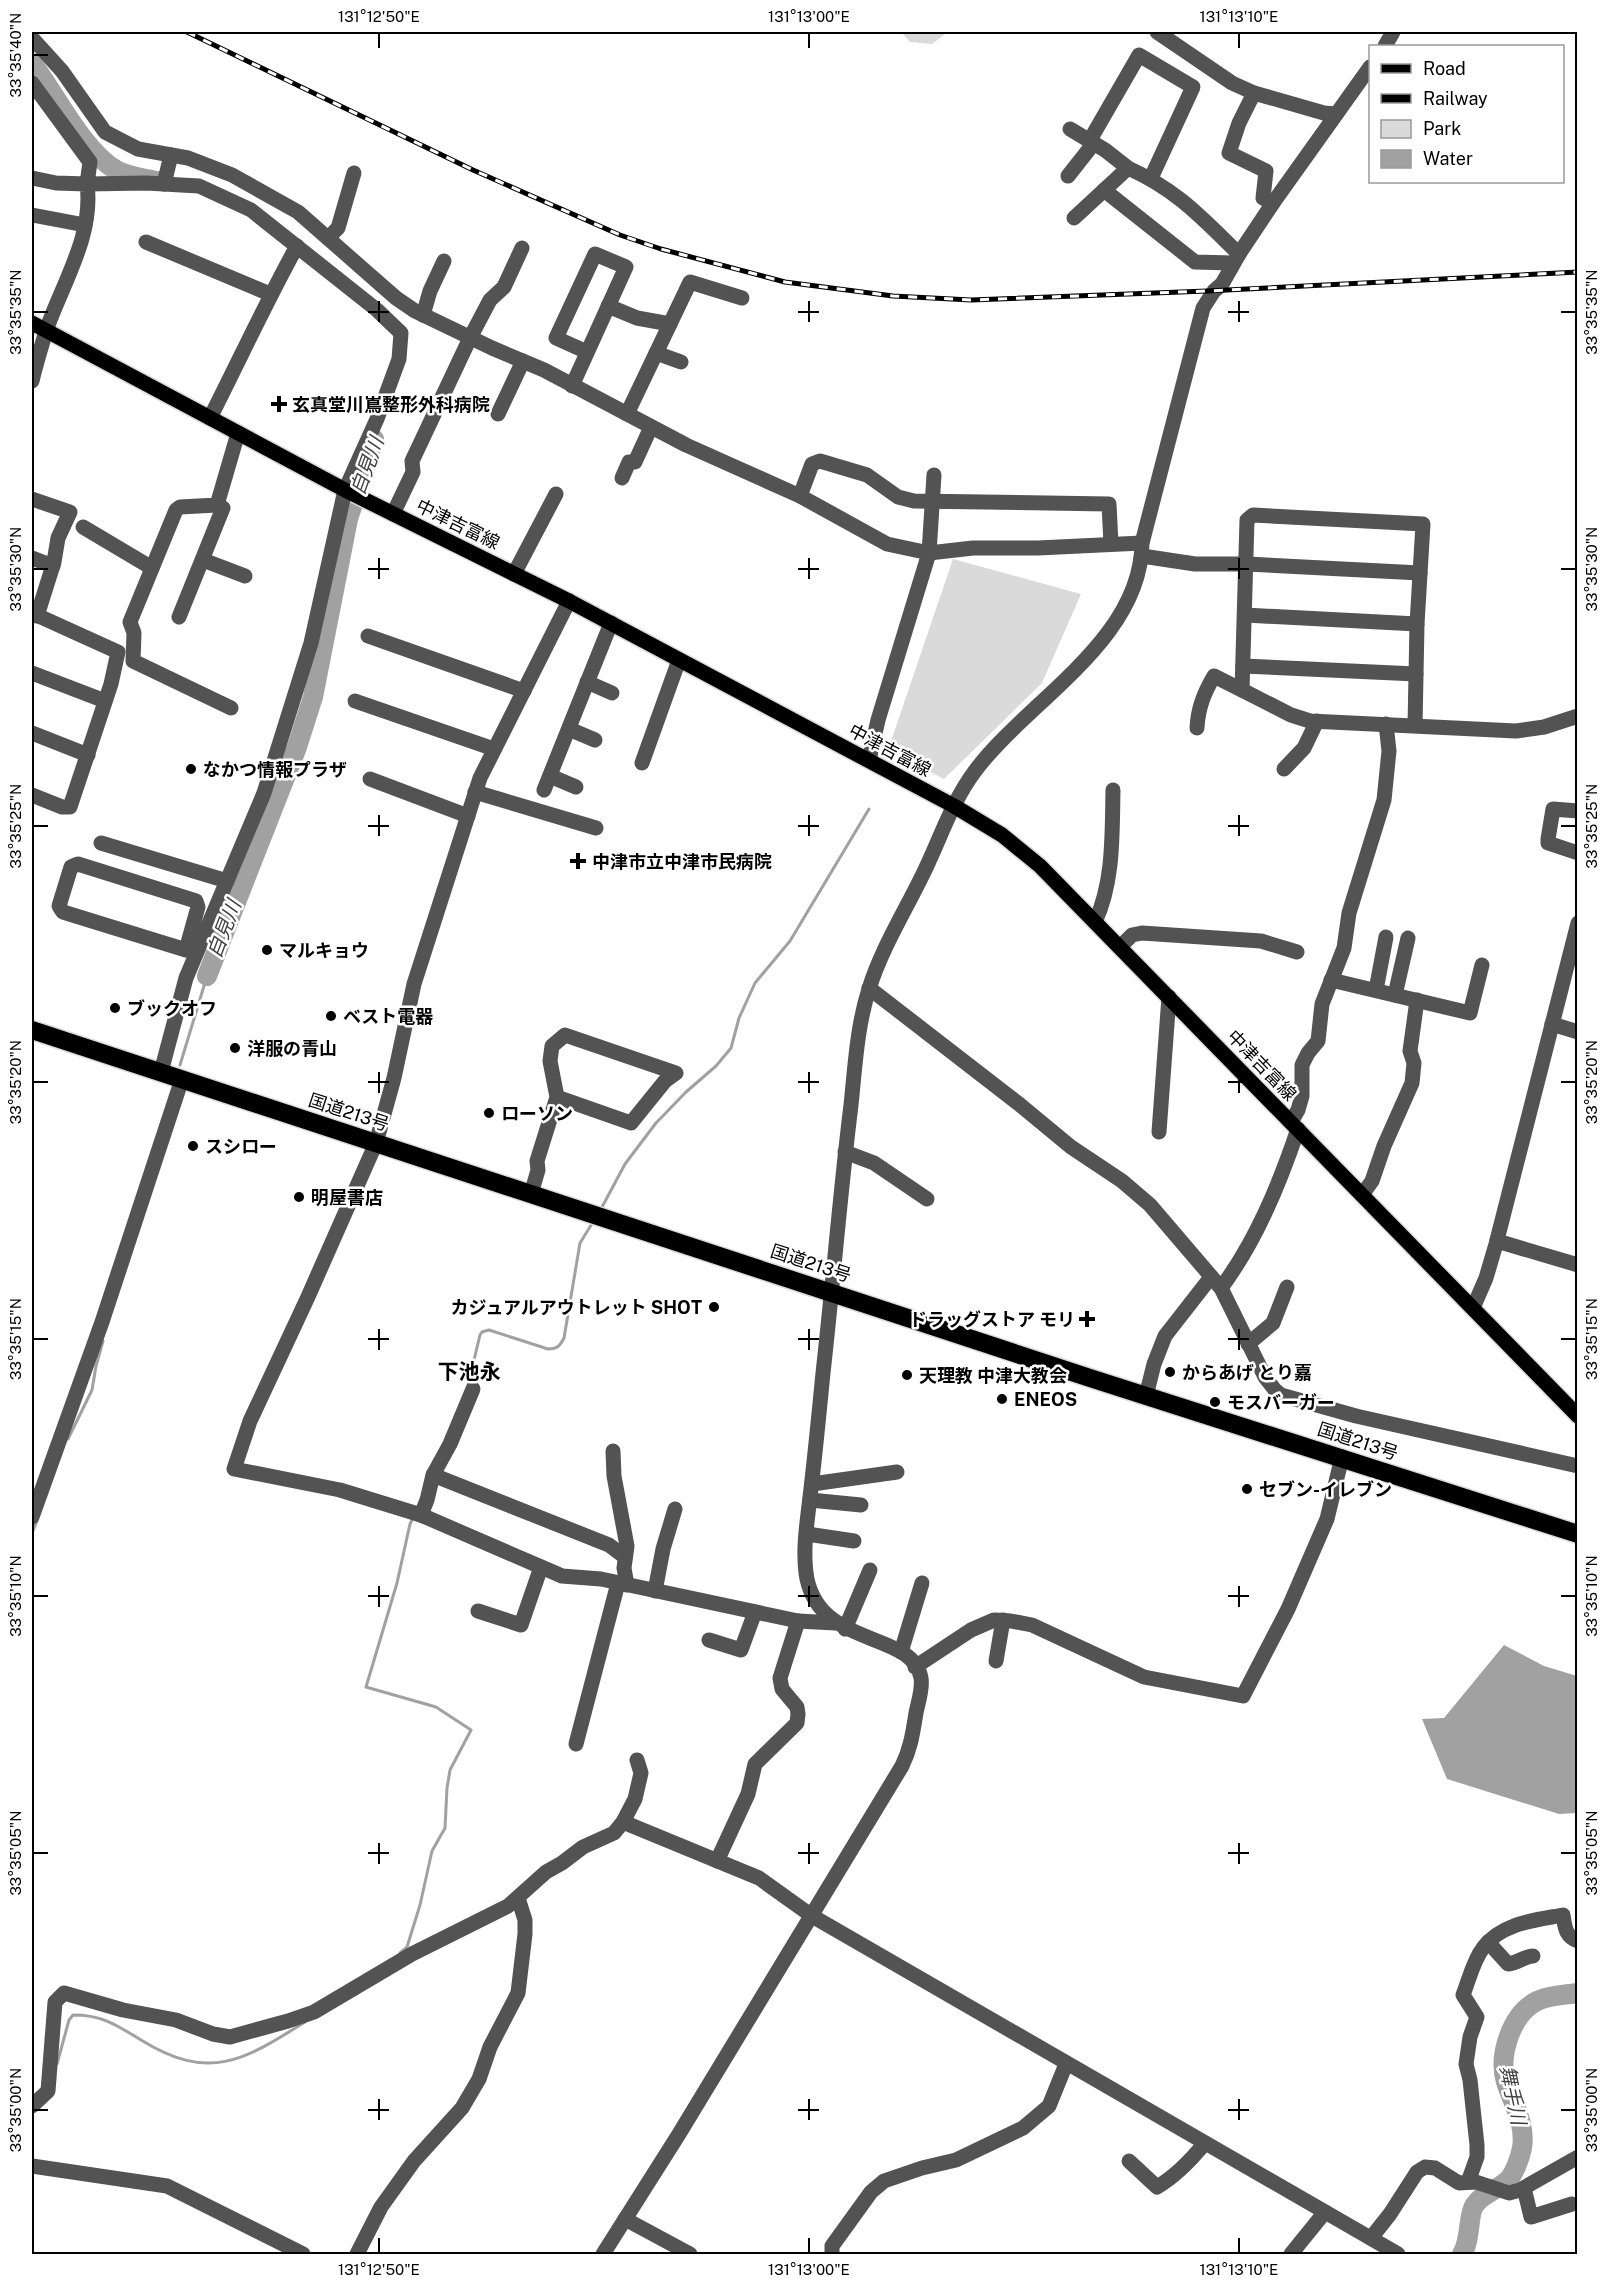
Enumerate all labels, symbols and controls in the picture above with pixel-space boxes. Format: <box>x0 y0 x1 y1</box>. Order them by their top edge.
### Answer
text: 131°12'50"E <box>338 8 420 25</box>
text: 131°13'00"E <box>768 8 850 25</box>
text: 131°13'10"E <box>1200 8 1278 25</box>
text: 33°35'40"N <box>7 13 24 97</box>
legend <box>1369 45 1564 183</box>
text: Road <box>1423 58 1466 79</box>
text: Railway <box>1423 88 1488 109</box>
text: Park <box>1423 118 1461 139</box>
text: Water <box>1423 148 1473 169</box>
text: 33°35'35"N <box>7 269 24 355</box>
text: 33°35'35"N <box>1583 269 1600 355</box>
place label: 玄真堂川嶌整形外科病院 <box>292 394 490 415</box>
marker: 玄真堂川嶌整形外科病院 <box>270 395 288 413</box>
water label: 自見川 <box>345 432 389 498</box>
street label: 中津吉富線 <box>413 495 503 553</box>
text: 33°35'30"N <box>7 527 24 611</box>
text: 33°35'30"N <box>1583 527 1600 611</box>
street label: 中津吉富線 <box>845 720 935 780</box>
place label: なかつ情報プラザ <box>203 759 347 780</box>
marker: なかつ情報プラザ <box>184 762 198 776</box>
text: 33°35'25"N <box>7 784 24 868</box>
text: 33°35'25"N <box>1583 784 1600 868</box>
place label: 中津市立中津市民病院 <box>592 851 772 872</box>
marker: 中津市立中津市民病院 <box>569 852 587 870</box>
water label: 自見川 <box>202 895 247 961</box>
place label: マルキョウ <box>279 940 369 961</box>
marker: マルキョウ <box>260 943 274 957</box>
place label: ブックオフ <box>127 998 217 1019</box>
marker: ブックオフ <box>108 1001 122 1015</box>
place label: ベスト電器 <box>343 1006 433 1027</box>
marker: ベスト電器 <box>324 1009 338 1023</box>
street label: 中津吉富線 <box>1223 1025 1301 1105</box>
place label: 洋服の青山 <box>247 1038 337 1059</box>
text: 33°35'20"N <box>7 1040 24 1124</box>
text: 33°35'20"N <box>1583 1040 1600 1124</box>
marker: 洋服の青山 <box>228 1041 242 1055</box>
street label: 国道213号 <box>306 1089 392 1135</box>
place label: ローソン <box>501 1103 573 1124</box>
marker: ローソン <box>482 1106 496 1120</box>
place label: スシロー <box>205 1136 277 1157</box>
marker: スシロー <box>186 1139 200 1153</box>
place label: 明屋書店 <box>311 1187 383 1208</box>
marker: 明屋書店 <box>292 1190 306 1204</box>
street label: 国道213号 <box>768 1240 854 1286</box>
place label: カジュアルアウトレット SHOT <box>451 1297 702 1318</box>
text: 33°35'15"N <box>7 1298 24 1380</box>
text: 33°35'15"N <box>1583 1298 1600 1380</box>
marker: カジュアルアウトレット SHOT <box>707 1300 721 1314</box>
place label: ドラッグストア モリ <box>909 1309 1075 1330</box>
marker: ドラッグストア モリ <box>1080 1312 1094 1326</box>
district label: 下池永 <box>438 1359 501 1384</box>
place label: からあげ とり嘉 <box>1182 1362 1312 1383</box>
place label: 天理教 中津大教会 <box>919 1365 1067 1386</box>
marker: からあげ とり嘉 <box>1163 1365 1177 1379</box>
marker: 天理教 中津大教会 <box>900 1368 914 1382</box>
place label: ENEOS <box>1014 1389 1077 1410</box>
marker: ENEOS <box>995 1392 1009 1406</box>
place label: モスバーガー <box>1227 1392 1335 1413</box>
marker: モスバーガー <box>1208 1395 1222 1409</box>
street label: 国道213号 <box>1315 1418 1401 1464</box>
place label: セブン-イレブン <box>1259 1479 1392 1500</box>
marker: セブン-イレブン <box>1240 1482 1254 1496</box>
text: 33°35'10"N <box>7 1555 24 1637</box>
text: 33°35'10"N <box>1583 1555 1600 1637</box>
text: 33°35'05"N <box>7 1810 24 1896</box>
text: 33°35'05"N <box>1583 1810 1600 1896</box>
water label: 舞手川 <box>1495 2063 1531 2129</box>
text: 33°35'00"N <box>7 2068 24 2152</box>
text: 33°35'00"N <box>1583 2068 1600 2152</box>
text: 131°12'50"E <box>338 2261 420 2278</box>
text: 131°13'00"E <box>768 2261 850 2278</box>
text: 131°13'10"E <box>1200 2261 1278 2278</box>

